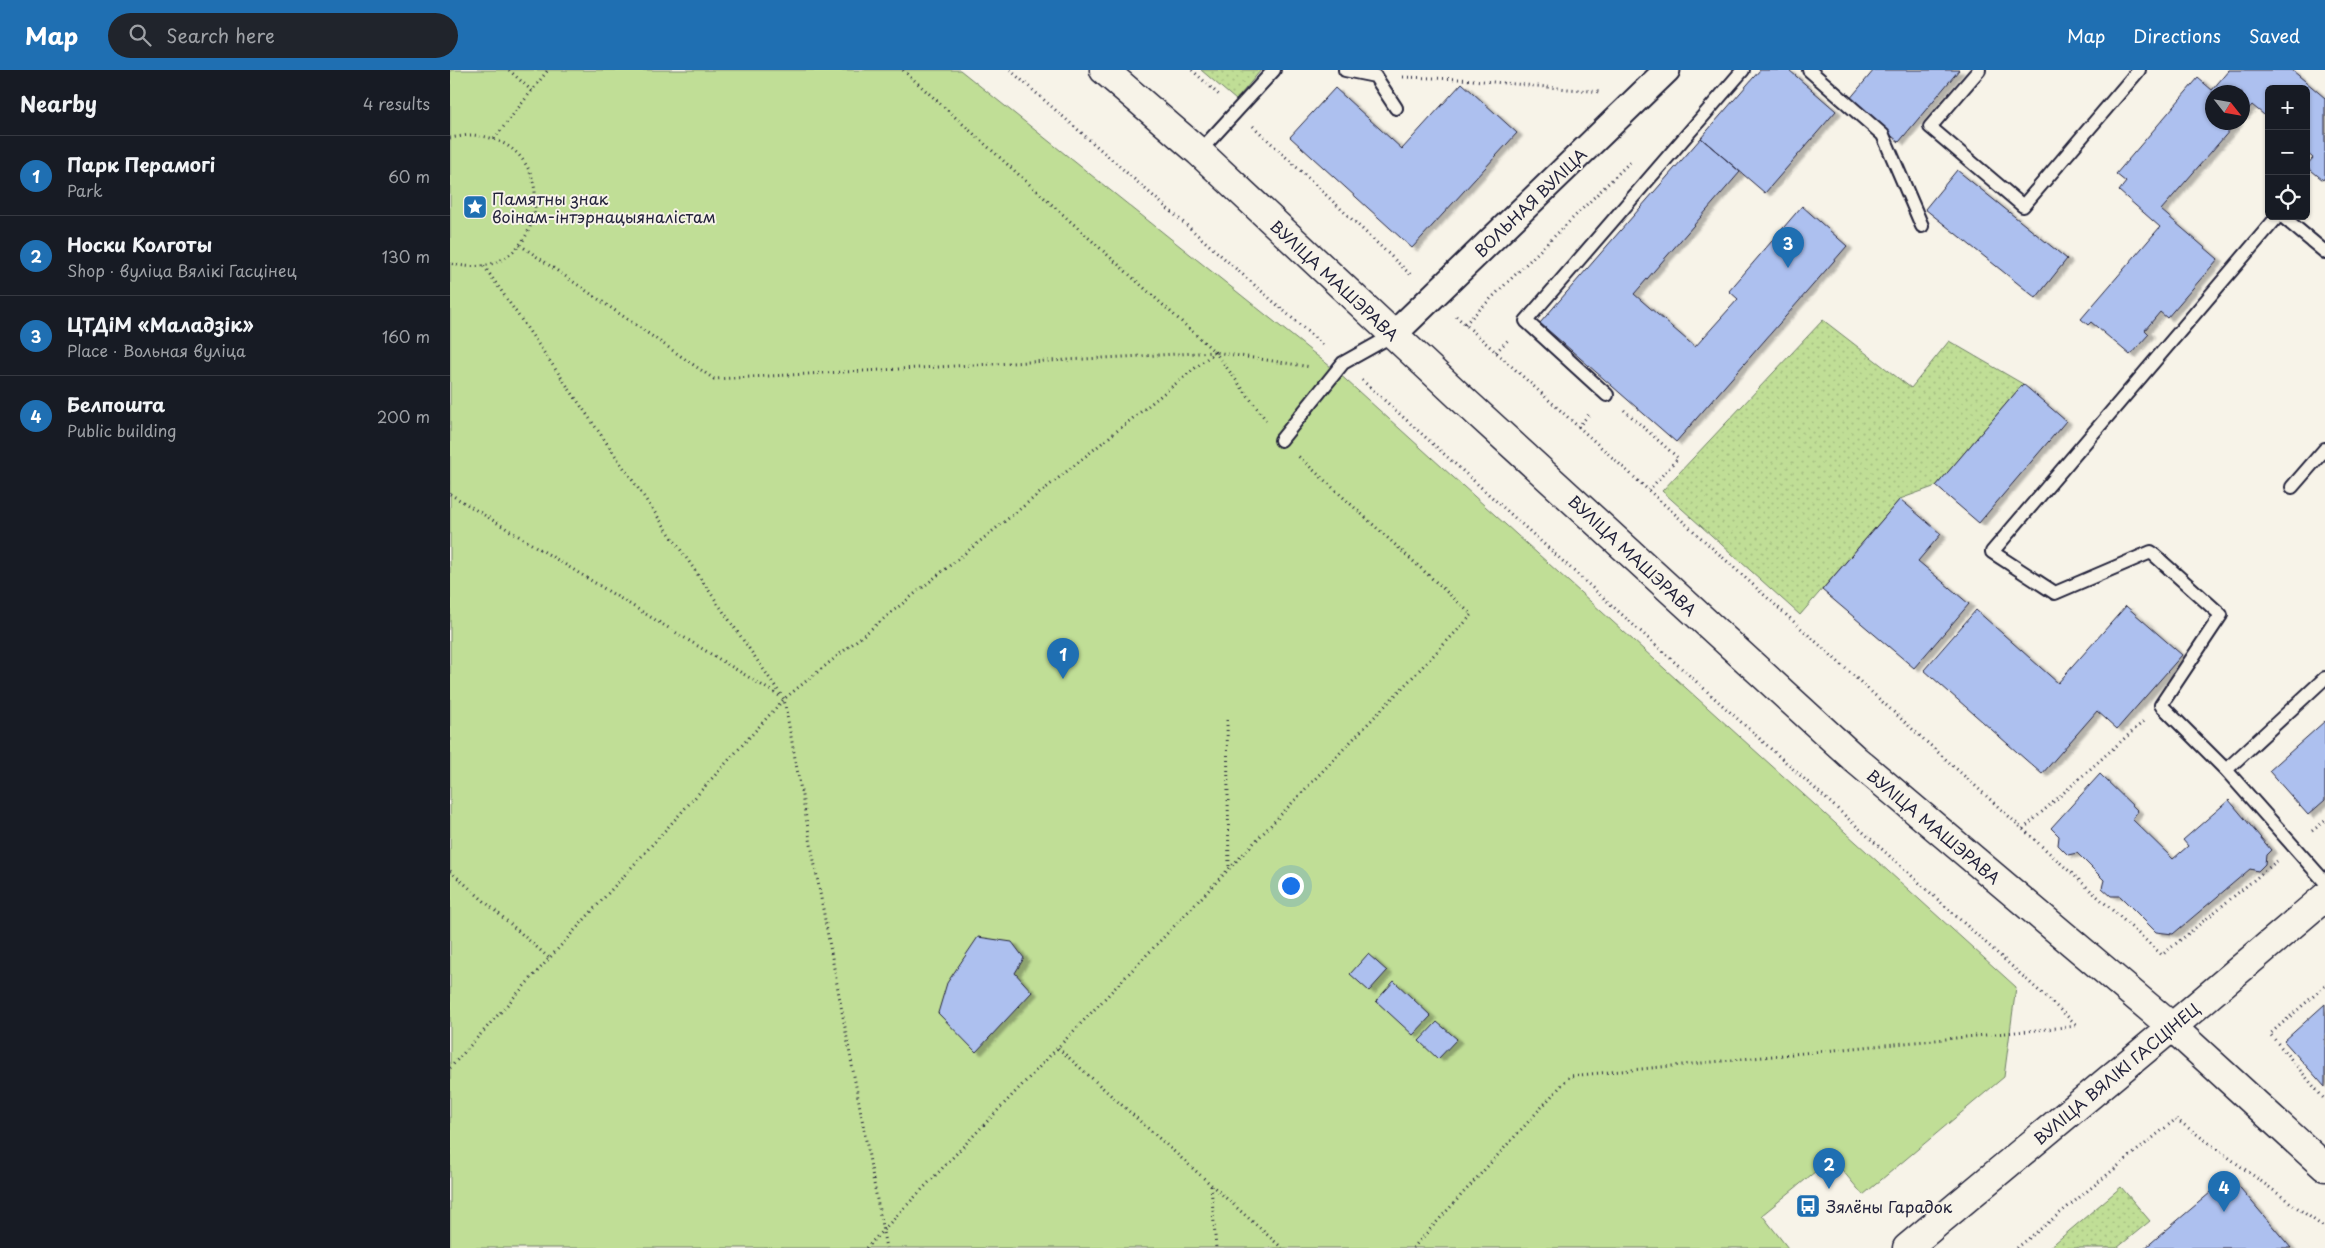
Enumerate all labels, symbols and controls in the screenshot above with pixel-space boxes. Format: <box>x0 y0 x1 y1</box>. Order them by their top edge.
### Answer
search box <box>108 13 458 58</box>
text: Map <box>25 17 78 53</box>
icon: search <box>126 21 154 49</box>
text: Search here <box>166 21 275 49</box>
text: Map <box>2067 22 2105 49</box>
text: Directions <box>2133 22 2221 49</box>
text: Saved <box>2249 22 2300 49</box>
north arrow <box>2205 85 2250 130</box>
map controls <box>2265 85 2310 220</box>
button: + <box>2265 85 2310 130</box>
text: Nearby <box>20 87 97 119</box>
text: 4 results <box>363 91 430 115</box>
button: − <box>2265 130 2310 175</box>
street label: ВОЛЬНАЯ ВУЛІЦА <box>1468 142 1592 262</box>
text: Парк Перамогі <box>67 150 215 178</box>
text: 1 <box>32 164 40 188</box>
text: 60 m <box>388 164 430 188</box>
button: locate <box>2265 175 2310 220</box>
text: Park <box>67 178 103 202</box>
place label: Памятны знак воінам-інтэрнацыяналістам <box>492 186 716 228</box>
place icon: Памятны знак воінам-інтэрнацыяналістам <box>462 194 488 220</box>
street label: ВУЛІЦА МАШЭРАВА <box>1265 214 1405 346</box>
pin: 3 <box>1772 227 1804 268</box>
text: Носки Колготы <box>67 230 212 258</box>
text: 2 <box>30 244 42 268</box>
text: 130 m <box>382 244 430 268</box>
text: Shop · вуліца Вялікі Гасцінец <box>67 258 297 282</box>
text: ЦТДіМ «Маладзік» <box>67 310 254 338</box>
text: 3 <box>31 324 41 348</box>
text: 160 m <box>382 324 430 348</box>
text: Place · Вольная вуліца <box>67 338 246 362</box>
text: Белпошта <box>67 390 165 418</box>
text: 4 <box>31 404 41 428</box>
text: 200 m <box>377 404 430 428</box>
text: Public building <box>67 418 177 442</box>
street label: ВУЛІЦА МАШЭРАВА <box>1563 489 1703 621</box>
pin: 1 <box>1047 638 1079 679</box>
street label: ВУЛІЦА МАШЭРАВА <box>1862 763 2006 889</box>
your location <box>1278 873 1304 899</box>
street label: ВУЛІЦА ВЯЛІКІ ГАСЦІНЕЦ <box>2028 996 2205 1150</box>
pin: 2 <box>1813 1148 1845 1189</box>
pin: 4 <box>2208 1171 2240 1212</box>
bus stop icon: Зялёны Гарадок <box>1795 1193 1821 1219</box>
place label: Зялёны Гарадок <box>1826 1194 1953 1218</box>

